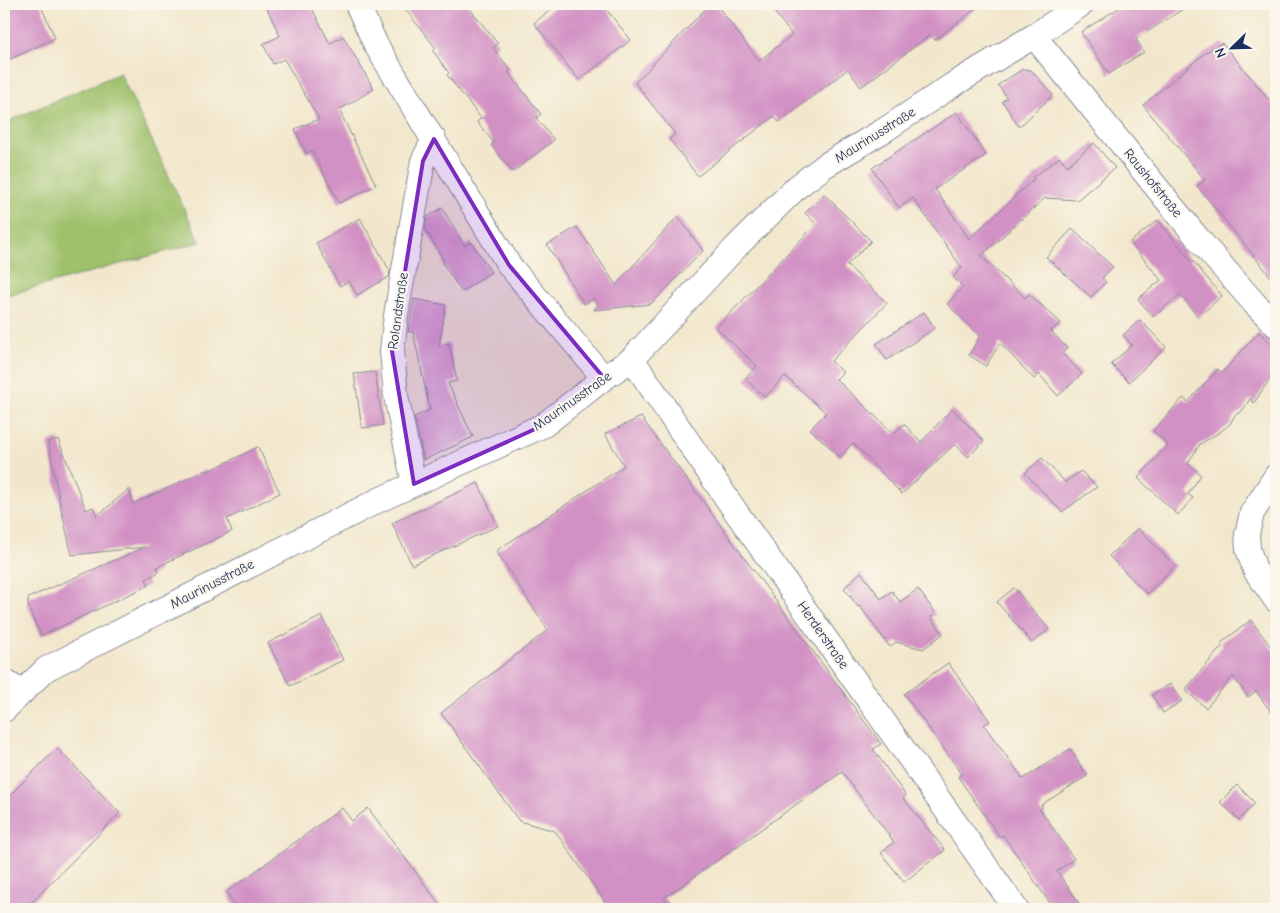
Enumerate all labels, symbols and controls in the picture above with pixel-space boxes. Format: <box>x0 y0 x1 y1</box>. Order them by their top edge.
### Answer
north arrow <box>1208 22 1258 72</box>
text: N <box>1211 45 1230 60</box>
street label: Maurinusstraße <box>831 103 919 167</box>
street label: Raushofstraße <box>1120 145 1186 221</box>
street label: Rolandstraße <box>384 271 412 351</box>
street label: Maurinusstraße <box>529 368 615 434</box>
street label: Maurinusstraße <box>167 555 257 613</box>
street label: Herderstraße <box>793 598 853 672</box>

